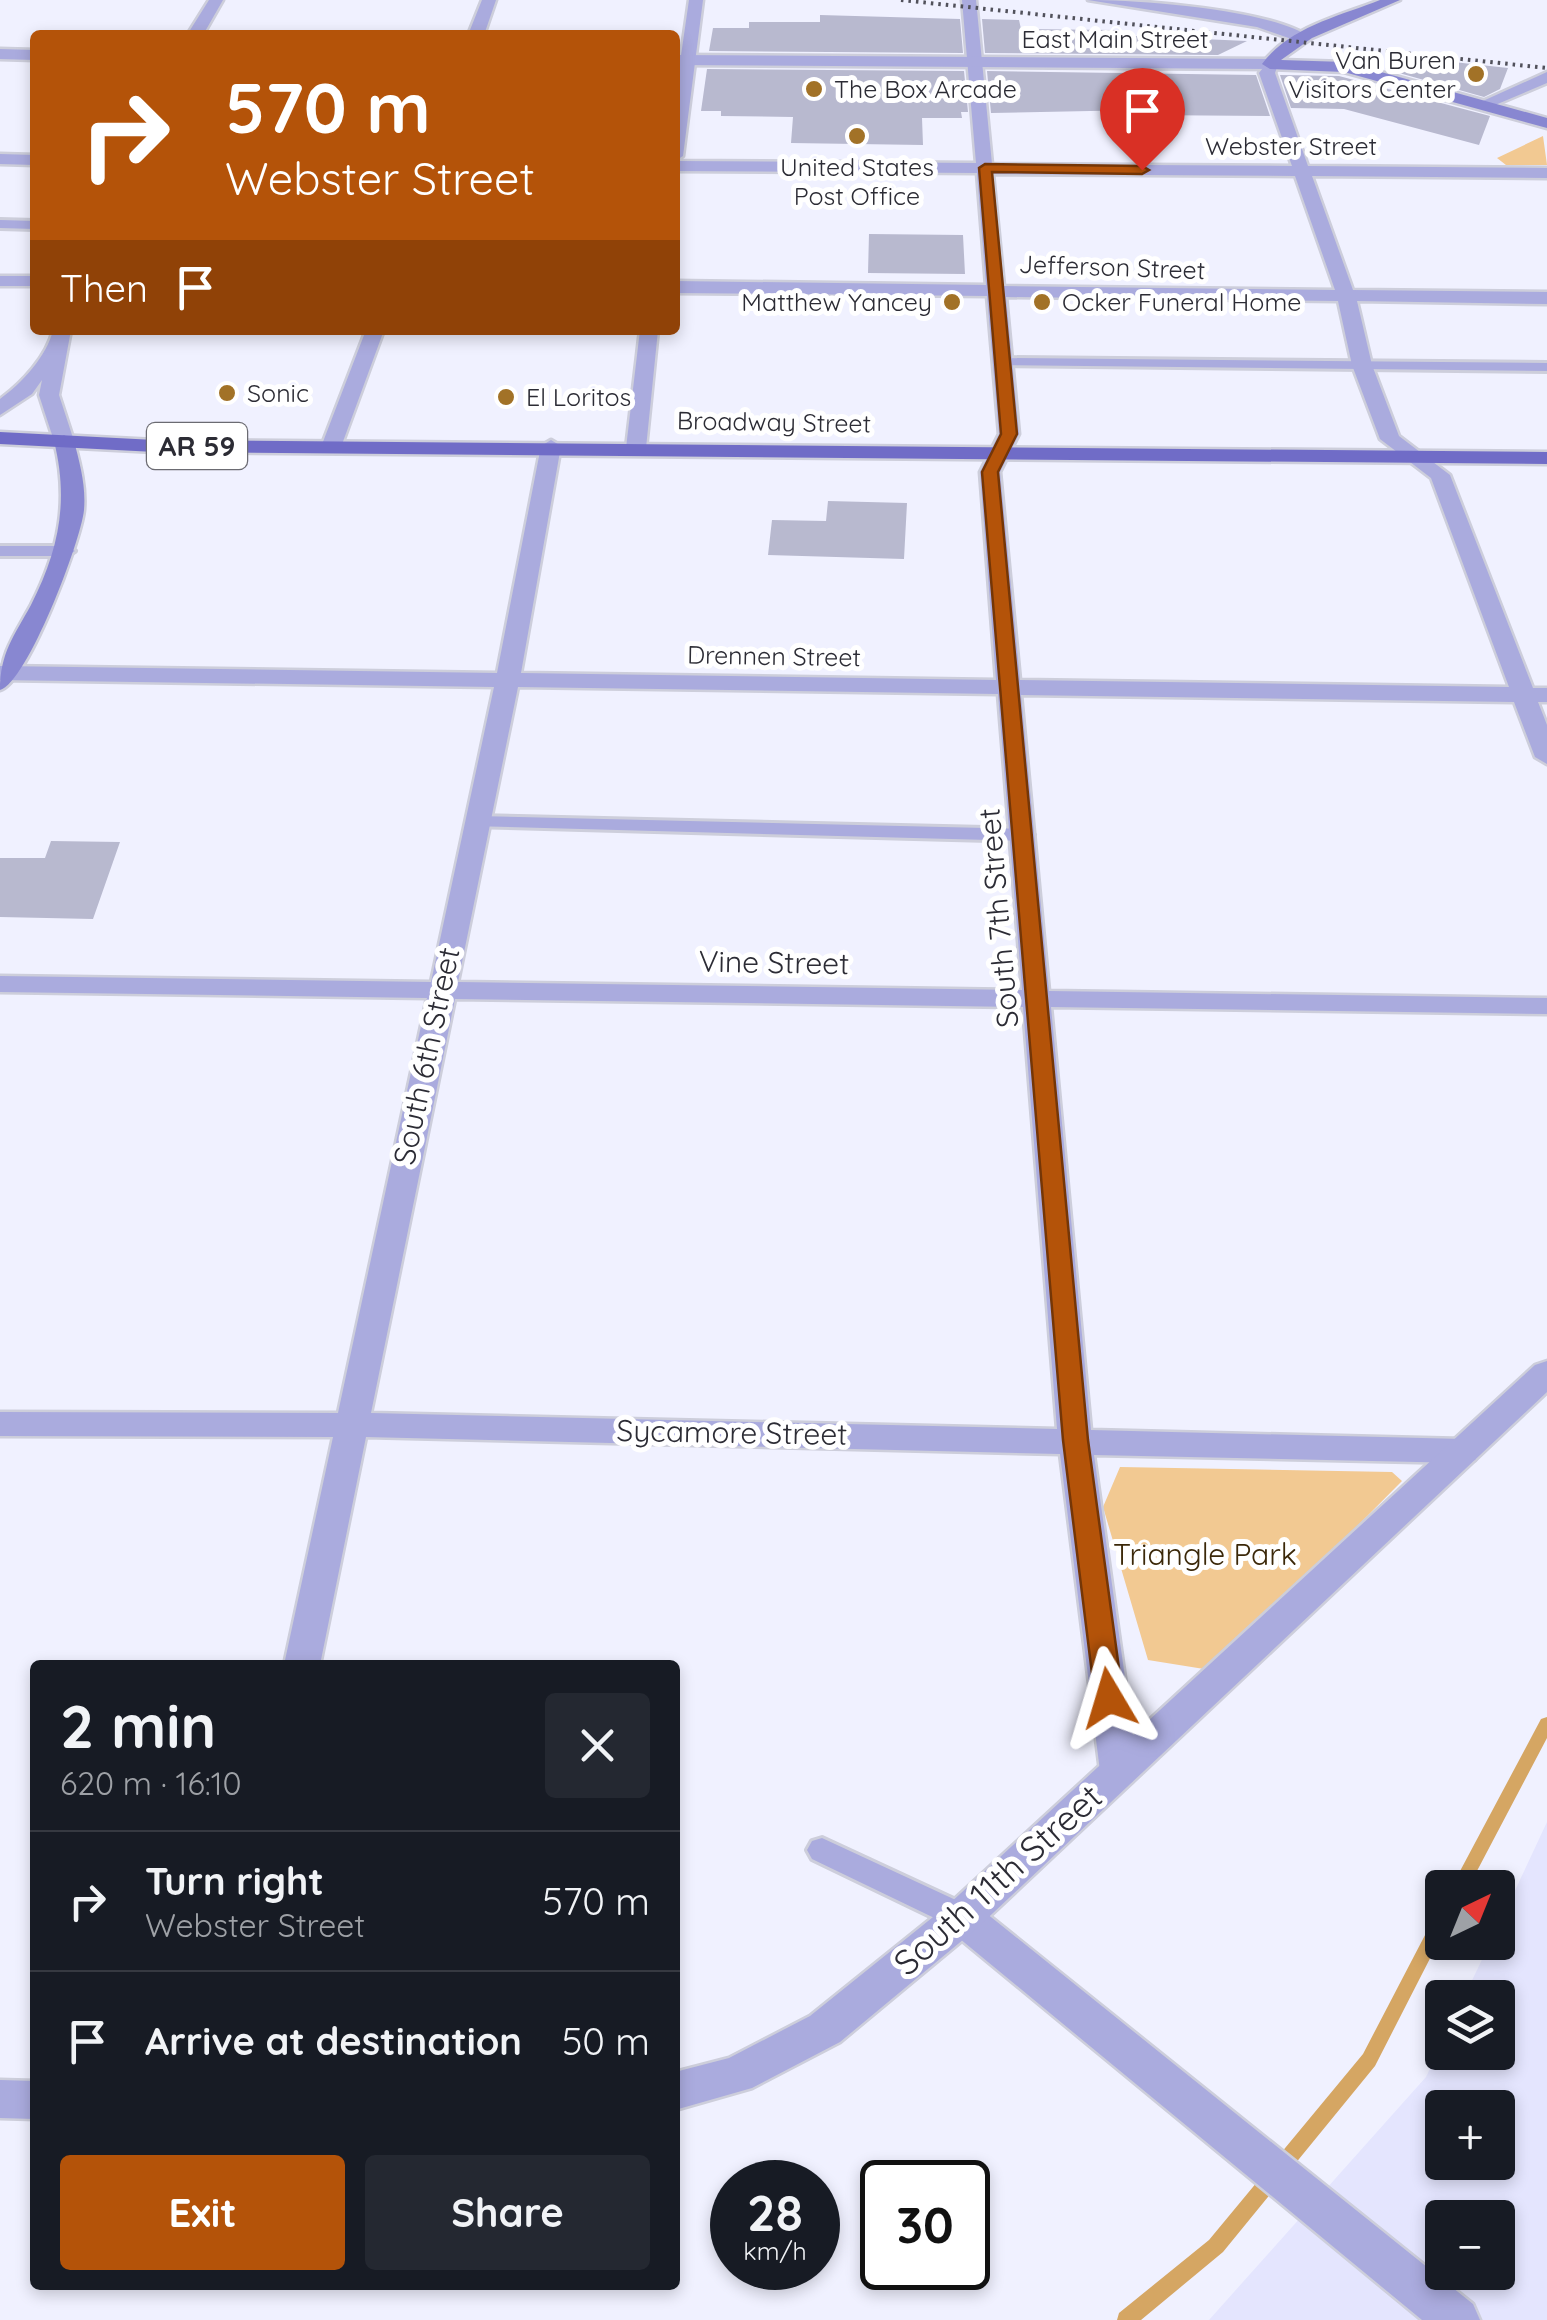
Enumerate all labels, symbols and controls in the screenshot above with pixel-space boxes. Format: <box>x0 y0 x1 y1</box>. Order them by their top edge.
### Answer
street label: East Main Street <box>1021 23 1209 54</box>
place label: Van Buren Visitors Center <box>1288 44 1456 104</box>
text: 570 m <box>225 63 431 151</box>
marker: Van Buren Visitors Center <box>1465 63 1487 85</box>
pin <box>1100 68 1185 171</box>
icon: right <box>60 70 190 200</box>
place label: The Box Arcade <box>834 73 1017 104</box>
marker: The Box Arcade <box>803 78 825 100</box>
icon: arrive <box>1115 83 1170 138</box>
marker: United States Post Office <box>846 125 868 147</box>
street label: Webster Street <box>1205 130 1377 161</box>
text: Webster Street <box>225 150 535 206</box>
place label: United States Post Office <box>780 151 934 211</box>
street label: Jefferson Street <box>1018 248 1206 285</box>
icon: arrive <box>168 260 223 315</box>
text: Then <box>60 264 148 312</box>
place label: Matthew Yancey <box>741 286 932 317</box>
place label: Ocker Funeral Home <box>1062 286 1301 317</box>
marker: Matthew Yancey <box>941 291 963 313</box>
marker: Ocker Funeral Home <box>1031 291 1053 313</box>
place label: Sonic <box>247 377 309 408</box>
place label: El Loritos <box>526 381 631 412</box>
marker: Sonic <box>216 382 238 404</box>
marker: El Loritos <box>495 386 517 408</box>
street label: Broadway Street <box>677 404 871 439</box>
road number: AR 59 <box>147 423 247 469</box>
street label: Drennen Street <box>687 638 861 673</box>
street label: South 7th Street <box>969 807 1027 1029</box>
street label: Vine Street <box>698 942 850 982</box>
street label: South 6th Street <box>384 944 468 1168</box>
street label: Sycamore Street <box>616 1411 848 1453</box>
park label: Triangle Park <box>1113 1535 1297 1573</box>
position arrow <box>1057 1646 1161 1750</box>
text: 2 min <box>60 1688 216 1763</box>
button: close <box>545 1693 650 1798</box>
text: 620 m · 16:10 <box>60 1763 242 1803</box>
street label: South 11th Street <box>884 1774 1110 1984</box>
text: Turn right <box>145 1857 324 1905</box>
north arrow <box>1425 1870 1515 1960</box>
map controls <box>1425 1870 1515 2290</box>
icon: right <box>60 1874 115 1929</box>
text: 570 m <box>542 1877 650 1925</box>
text: Webster Street <box>145 1905 365 1945</box>
button: layers <box>1425 1980 1515 2070</box>
icon: arrive <box>60 2014 115 2069</box>
text: Arrive at destination <box>145 2017 522 2065</box>
text: 50 m <box>562 2017 650 2065</box>
button: + <box>1425 2090 1515 2180</box>
button: Exit <box>60 2155 345 2270</box>
button: Share <box>365 2155 650 2270</box>
speed limit sign: 30 <box>860 2160 990 2290</box>
text: 28 <box>747 2181 803 2244</box>
button: − <box>1425 2200 1515 2290</box>
text: km/h <box>743 2235 807 2266</box>

